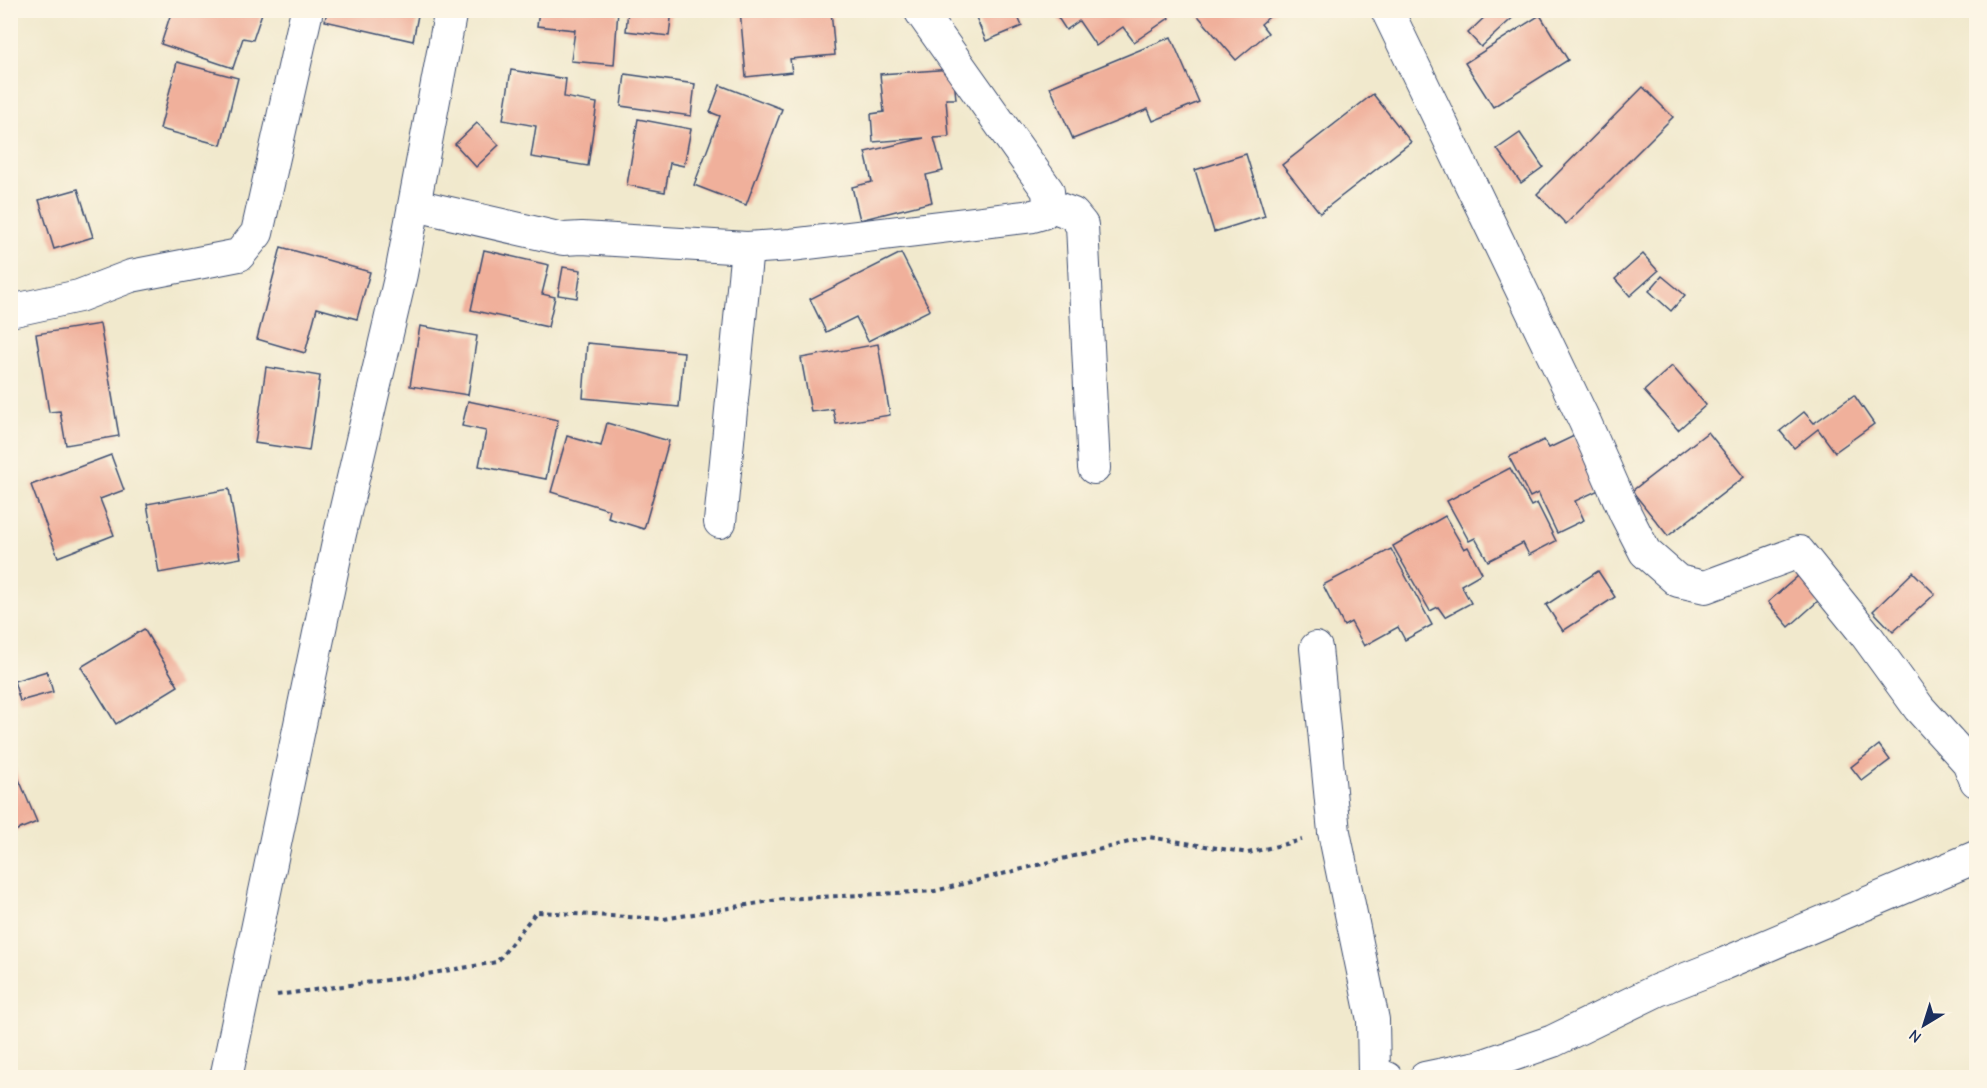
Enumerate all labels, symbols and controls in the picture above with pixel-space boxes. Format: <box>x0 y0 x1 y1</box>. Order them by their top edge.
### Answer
north arrow <box>1894 995 1954 1055</box>
text: N <box>1906 1026 1925 1046</box>

